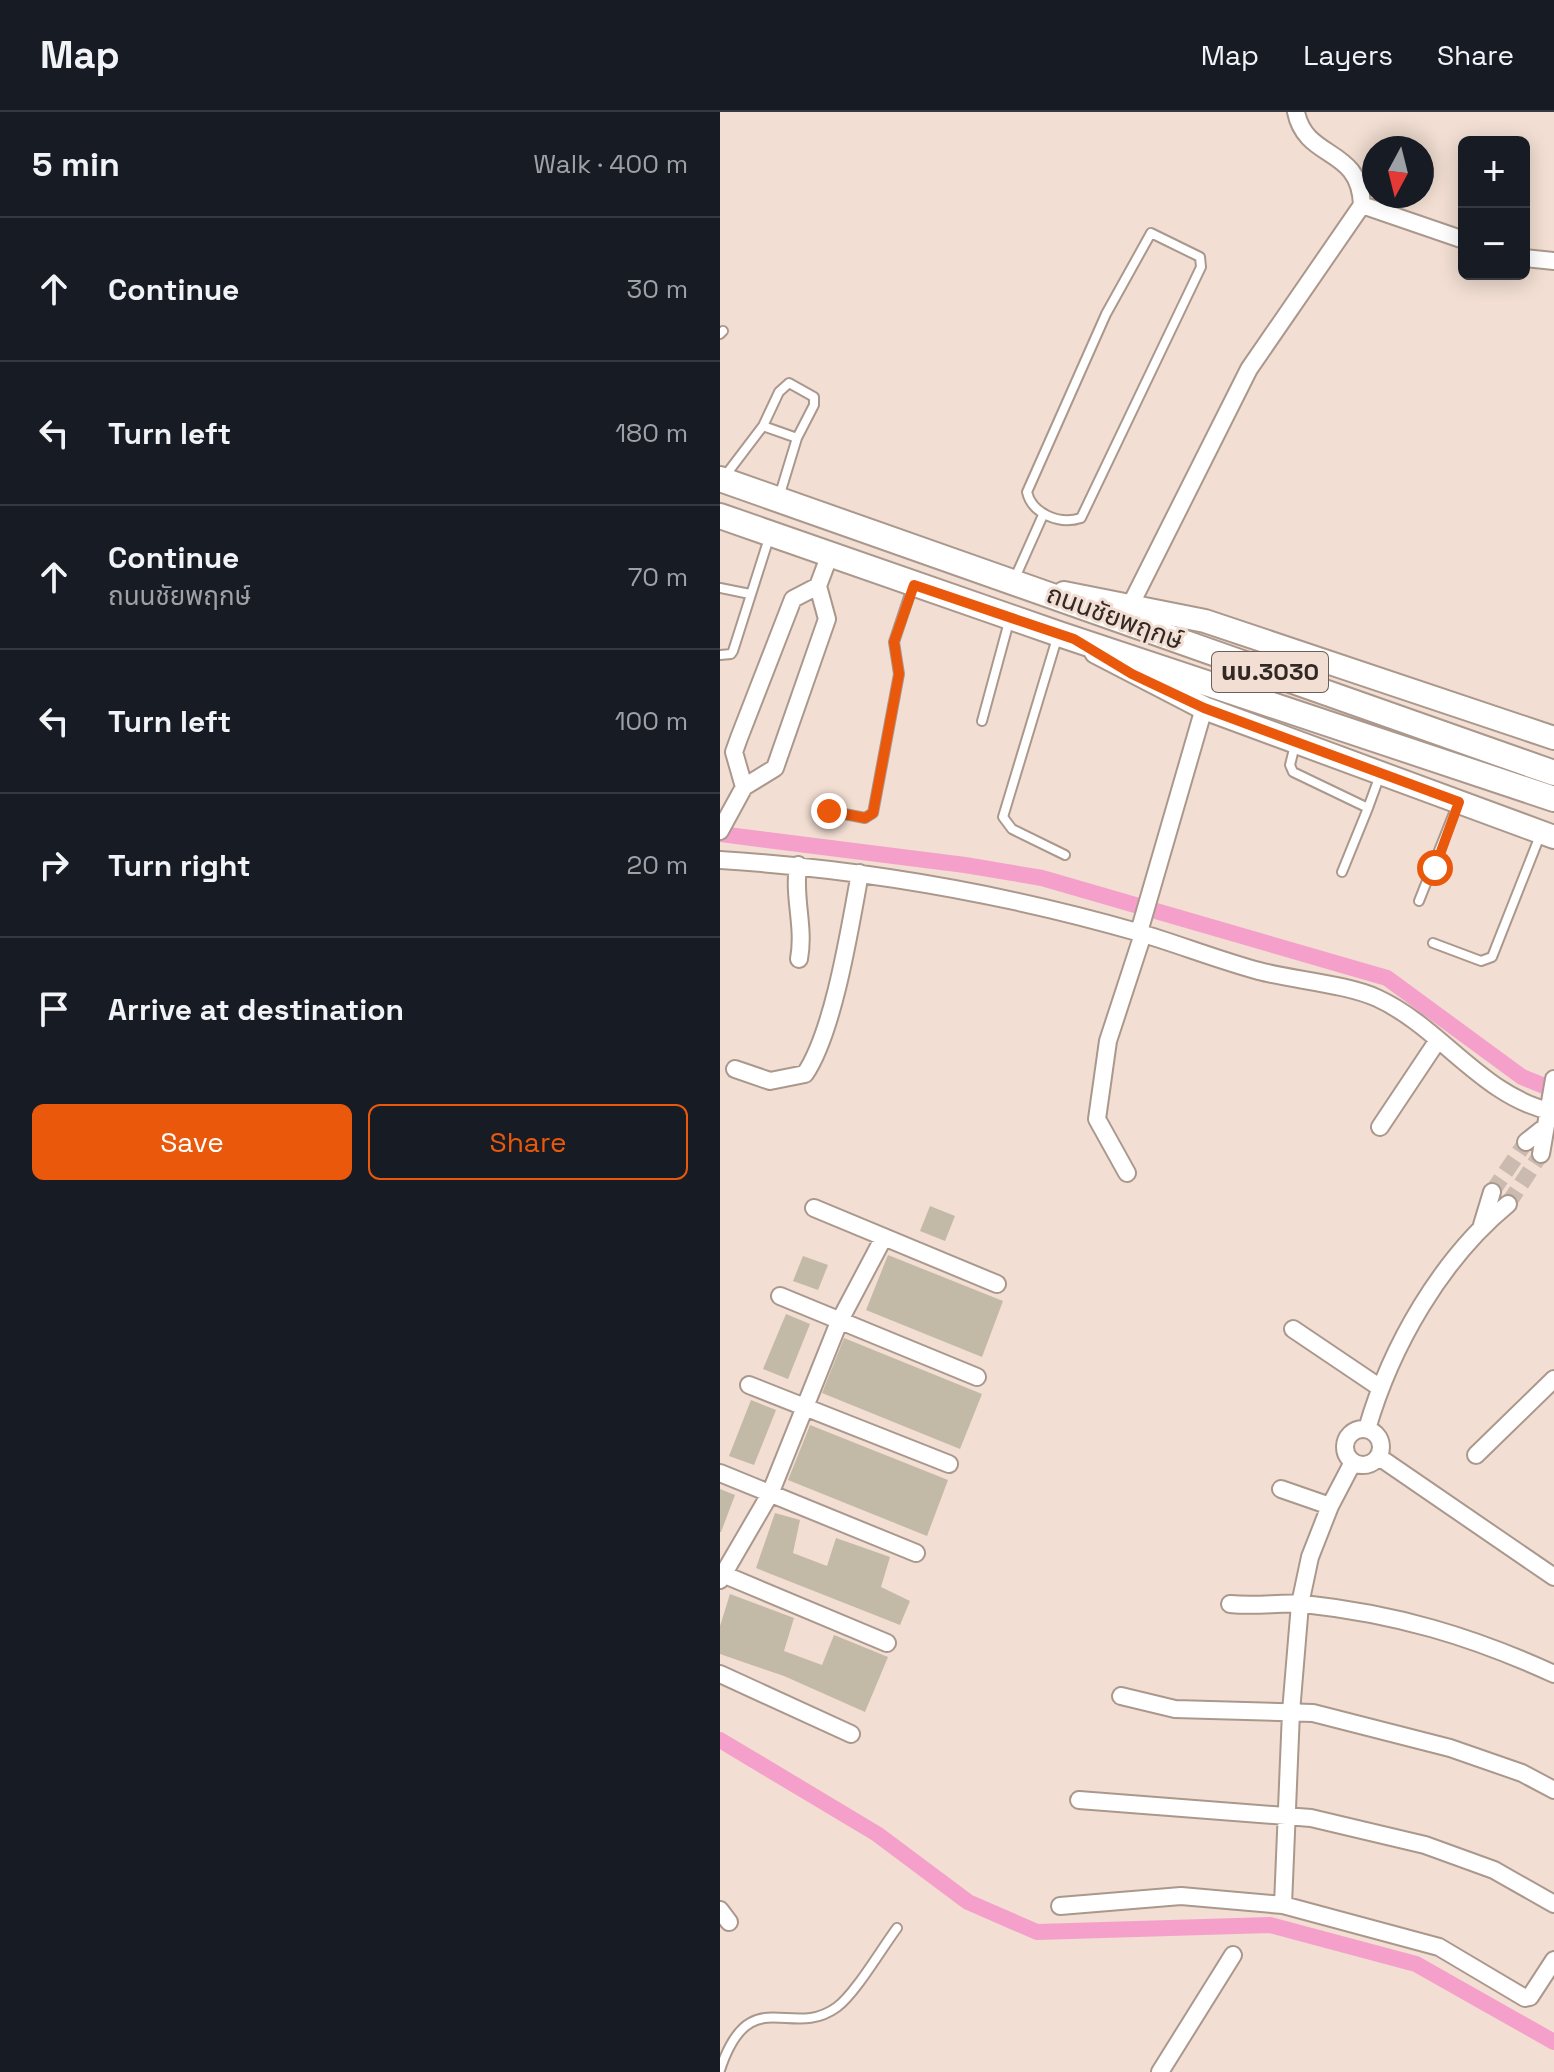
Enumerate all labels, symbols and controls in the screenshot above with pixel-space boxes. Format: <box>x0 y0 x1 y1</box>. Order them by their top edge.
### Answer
text: Map <box>40 31 120 79</box>
text: Map <box>1201 37 1259 73</box>
text: Layers <box>1303 37 1393 73</box>
text: Share <box>1437 37 1514 73</box>
north arrow <box>1362 136 1434 208</box>
map controls <box>1458 136 1530 280</box>
button: + <box>1458 136 1530 208</box>
text: 5 min <box>32 143 120 186</box>
text: Walk · 400 m <box>533 147 688 181</box>
button: − <box>1458 208 1530 280</box>
icon: ahead <box>32 267 76 311</box>
text: Continue <box>108 270 239 309</box>
text: 30 m <box>627 272 688 306</box>
icon: left <box>32 411 76 455</box>
text: Turn left <box>108 414 231 453</box>
text: 180 m <box>615 416 688 450</box>
text: Continue <box>108 538 239 577</box>
icon: ahead <box>32 555 76 599</box>
text: 70 m <box>628 560 688 594</box>
street label: ถนนชัยพฤกษ์ <box>1042 577 1188 657</box>
text: ถนนชัยพฤกษ์ <box>108 579 251 613</box>
road number: นบ.3030 <box>1212 652 1328 692</box>
icon: left <box>32 699 76 743</box>
text: Turn left <box>108 702 231 741</box>
text: 100 m <box>615 704 688 738</box>
route end <box>811 793 847 829</box>
icon: right <box>32 843 76 887</box>
text: Turn right <box>108 846 251 885</box>
text: 20 m <box>627 848 688 882</box>
route start <box>1417 850 1453 886</box>
icon: arrive <box>32 987 76 1031</box>
text: Arrive at destination <box>108 990 404 1029</box>
button: Save <box>32 1104 352 1180</box>
button: Share <box>368 1104 688 1180</box>

